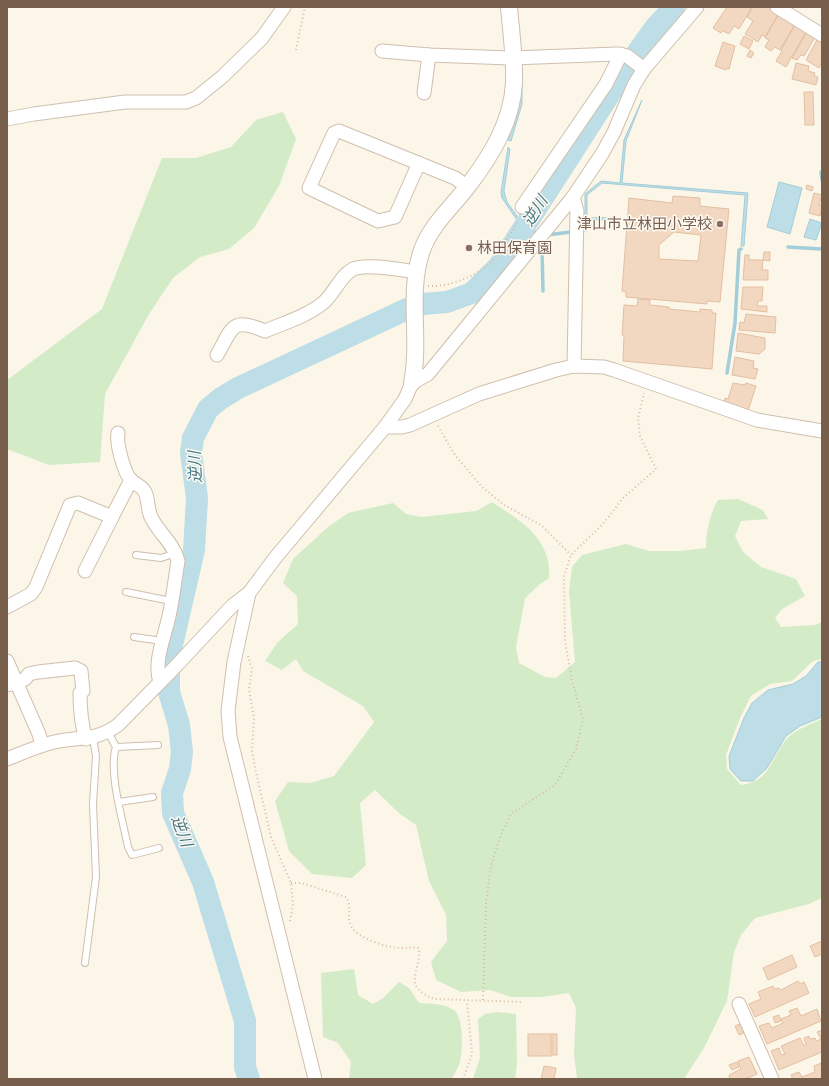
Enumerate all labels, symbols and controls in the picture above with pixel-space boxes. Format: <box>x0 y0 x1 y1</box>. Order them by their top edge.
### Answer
water label: 逆川 <box>518 191 553 230</box>
place label: 津山市立林田小学校 <box>577 215 712 233</box>
marker: 津山市立林田小学校 <box>715 219 725 229</box>
place label: 林田保育園 <box>477 239 552 257</box>
marker: 林田保育園 <box>464 243 474 253</box>
water label: 逆川 <box>185 449 205 483</box>
water label: 逆川 <box>167 813 197 851</box>

